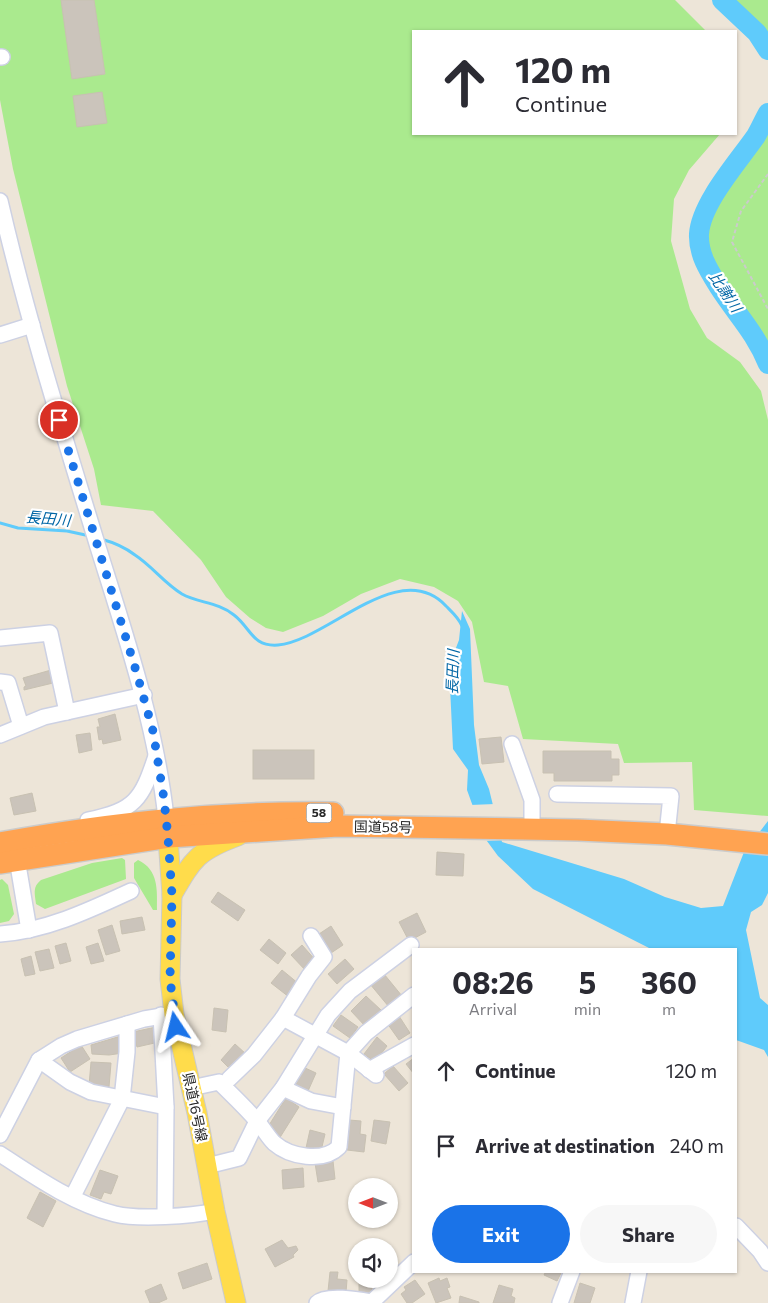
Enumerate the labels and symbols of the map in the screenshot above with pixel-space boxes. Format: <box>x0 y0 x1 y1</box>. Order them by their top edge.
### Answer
water label: 比謝川 <box>706 268 747 317</box>
pin <box>38 399 80 441</box>
water label: 長田川 <box>25 507 73 529</box>
water label: 長田川 <box>442 647 462 695</box>
road number: 58 <box>306 804 332 822</box>
street label: 国道58号 <box>354 817 412 836</box>
position arrow <box>149 1000 201 1052</box>
street label: 県道16号線 <box>180 1071 211 1143</box>
north arrow <box>348 1178 398 1228</box>

